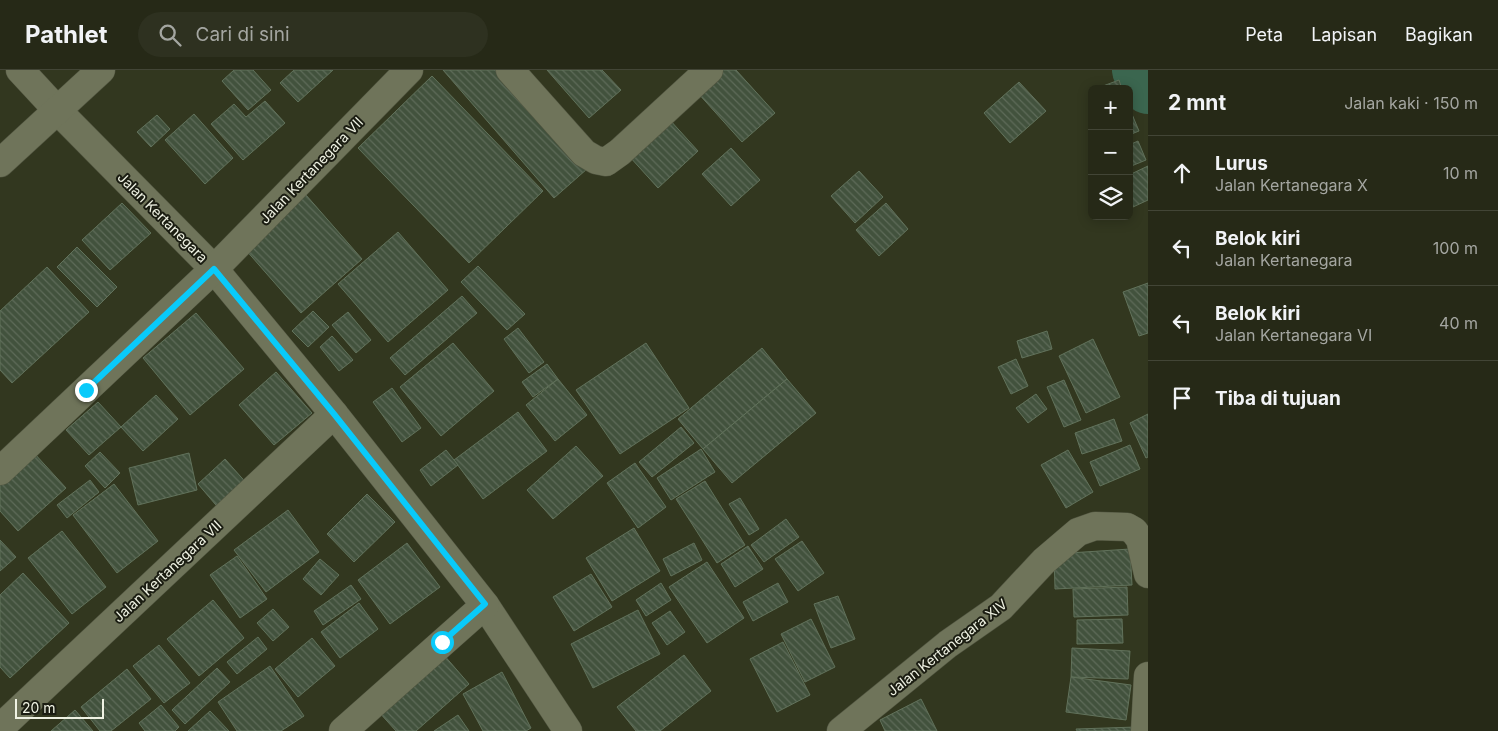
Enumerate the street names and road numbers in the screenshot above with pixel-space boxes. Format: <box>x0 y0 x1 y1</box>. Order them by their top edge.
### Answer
street label: Jalan Kertanegara VII <box>256 113 366 227</box>
street label: Jalan Kertanegara <box>114 168 212 266</box>
street label: Jalan Kertanegara VII <box>109 517 225 625</box>
street label: Jalan Kertanegara XIV <box>884 595 1011 699</box>

